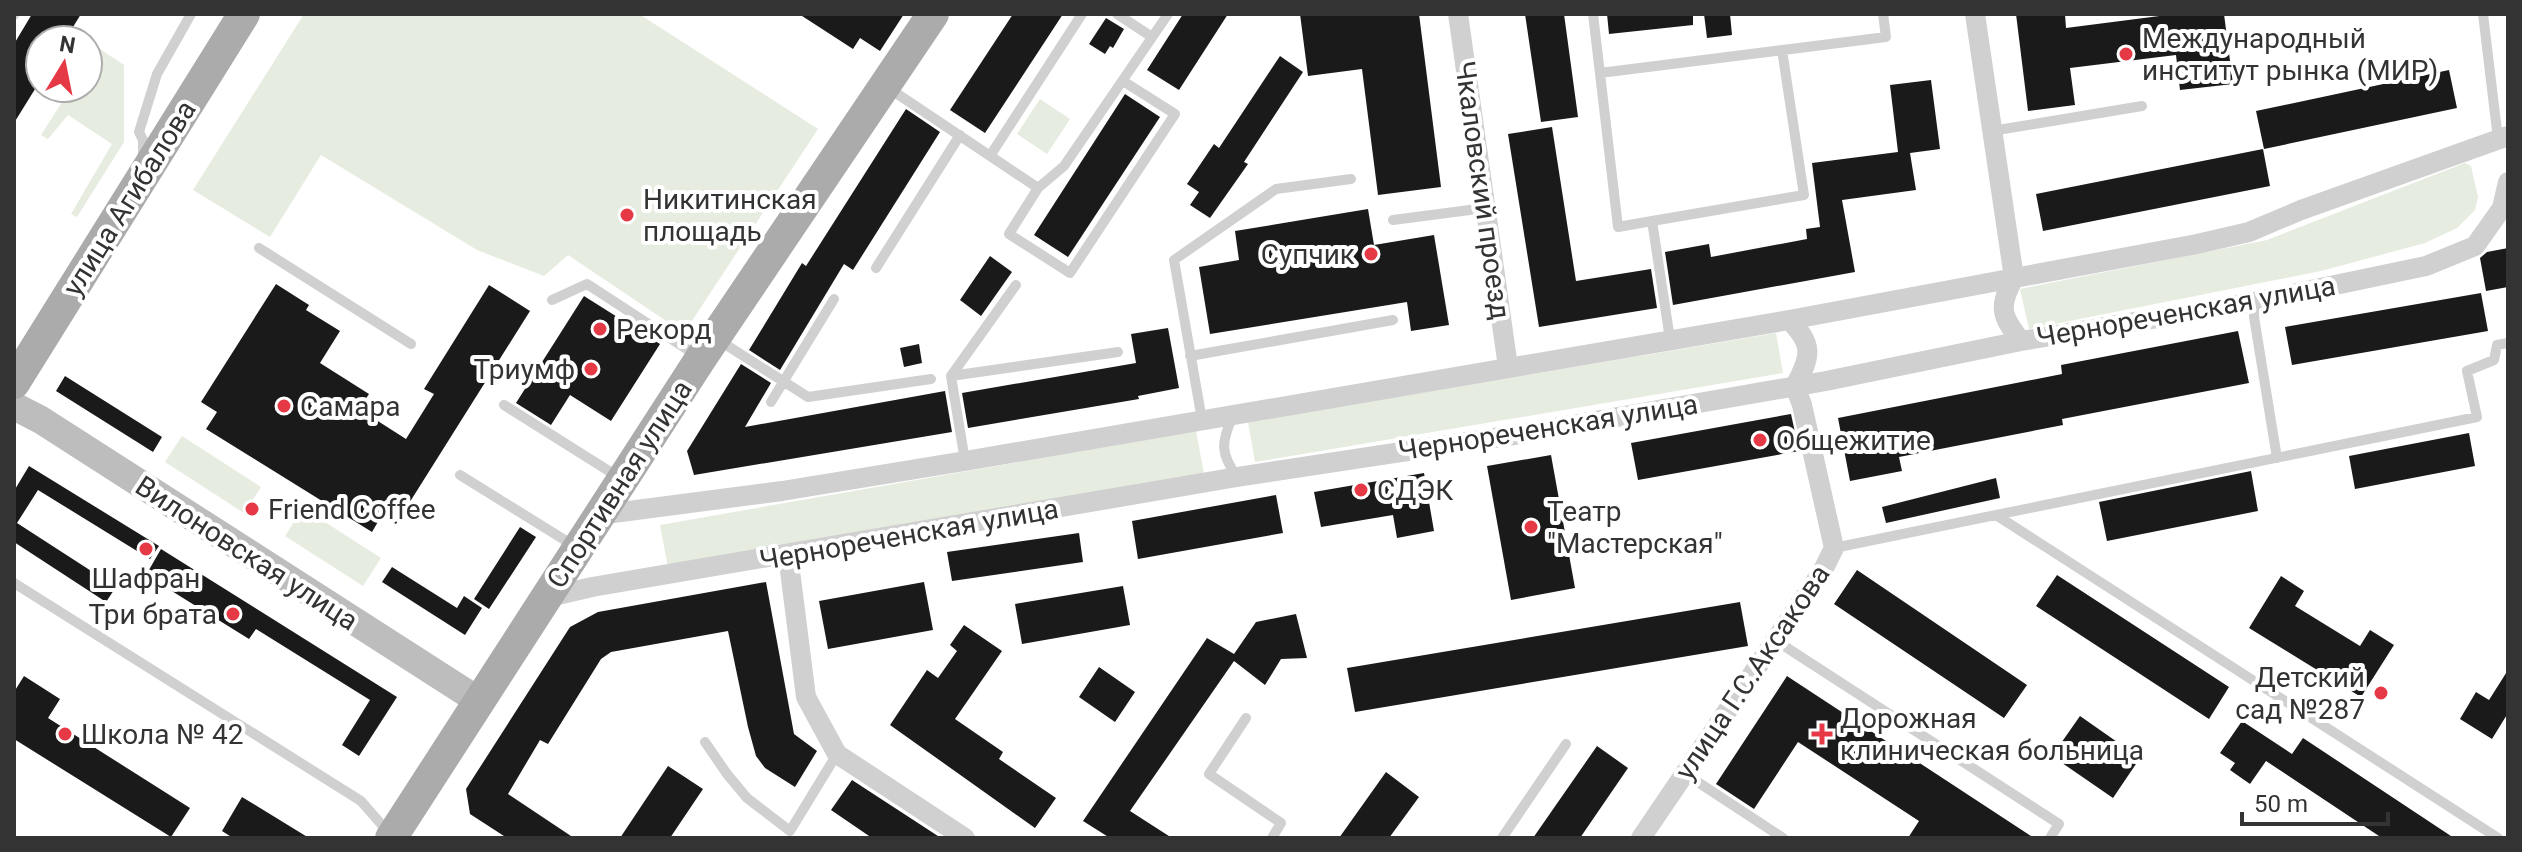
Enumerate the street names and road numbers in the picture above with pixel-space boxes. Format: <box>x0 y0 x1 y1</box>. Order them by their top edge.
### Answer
street label: Чкаловский проезд <box>1448 59 1517 321</box>
street label: улица Агибалова <box>56 94 203 302</box>
street label: Чернореченская улица <box>2034 269 2338 354</box>
street label: Спортивная улица <box>540 374 699 594</box>
street label: Чернореченская улица <box>1396 388 1700 467</box>
street label: Вилоновская улица <box>130 469 364 638</box>
street label: Чернореченская улица <box>757 492 1061 577</box>
street label: улица Г.С.Аксакова <box>1668 559 1837 786</box>

